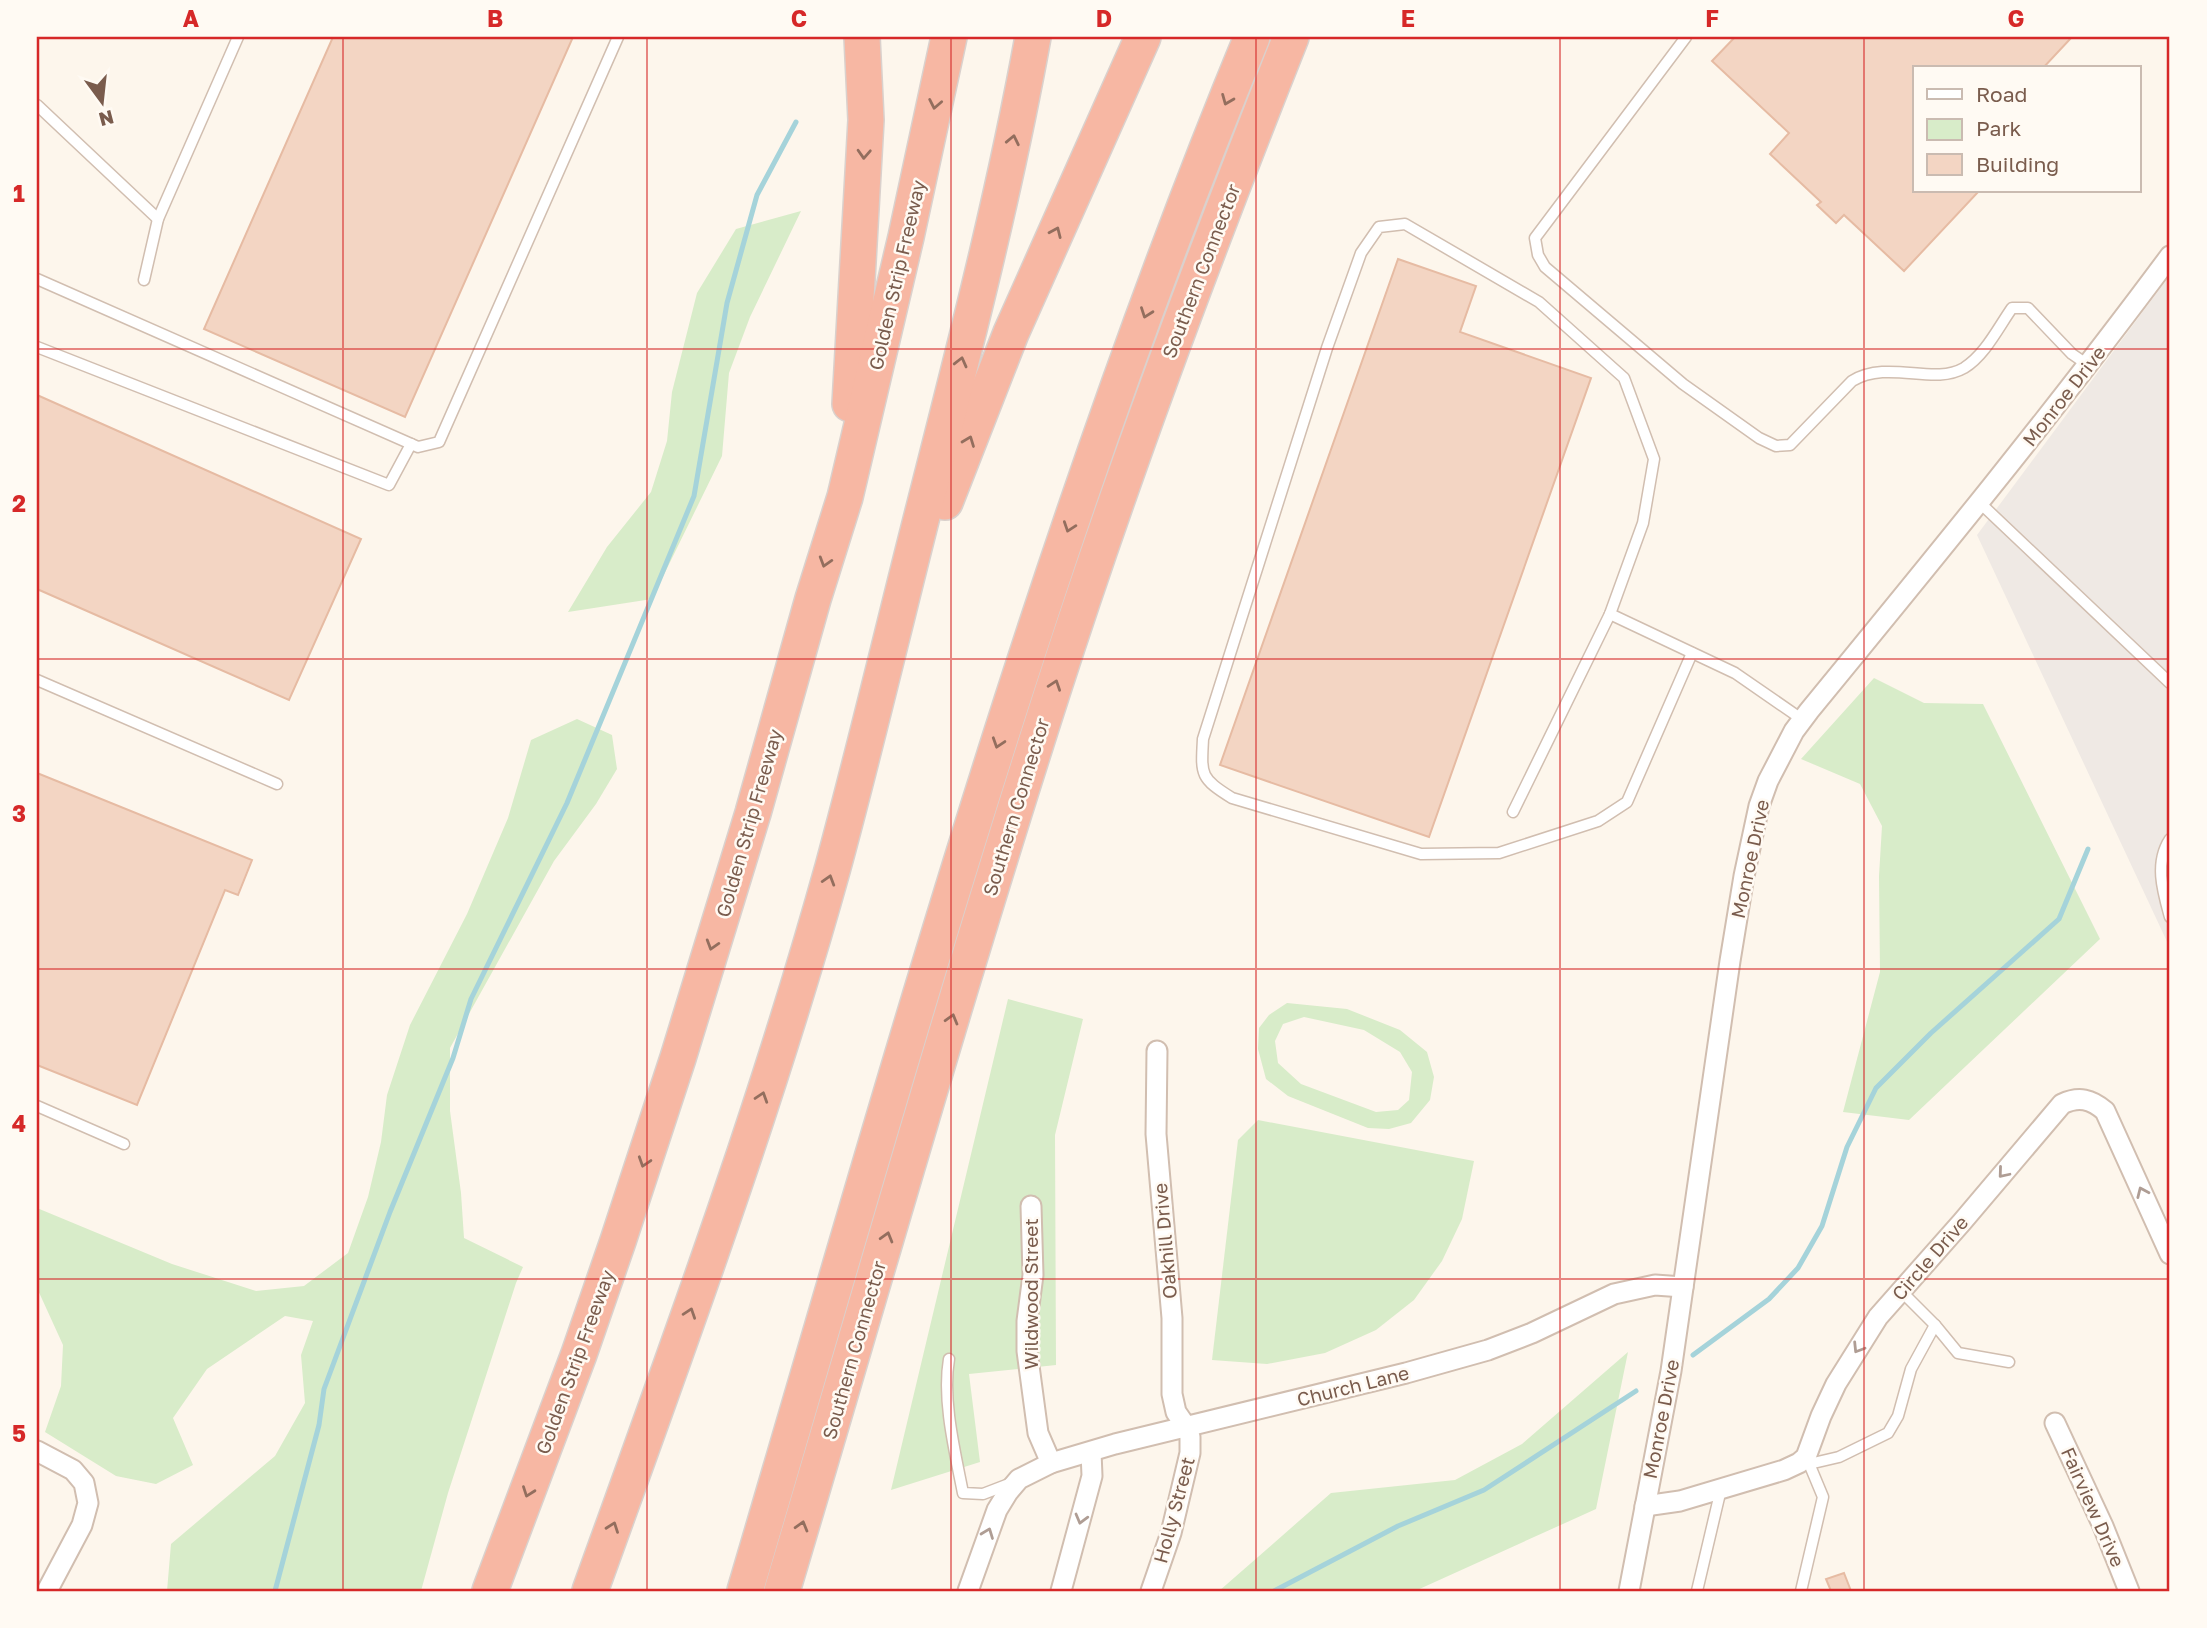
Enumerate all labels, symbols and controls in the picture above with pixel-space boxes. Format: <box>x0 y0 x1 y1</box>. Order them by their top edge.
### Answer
text: A <box>183 4 200 32</box>
text: B <box>487 4 503 32</box>
text: C <box>791 4 807 32</box>
text: D <box>1096 4 1112 32</box>
text: E <box>1401 4 1415 32</box>
text: F <box>1705 4 1719 32</box>
text: G <box>2008 4 2024 32</box>
north arrow <box>66 66 136 136</box>
legend <box>1913 66 2140 192</box>
text: Road <box>1976 81 2027 107</box>
one-way arrow <box>1221 93 1235 105</box>
one-way arrow <box>929 98 944 110</box>
text: N <box>97 106 116 132</box>
text: Park <box>1976 115 2022 141</box>
one-way arrow <box>1004 134 1019 146</box>
one-way arrow <box>857 149 872 160</box>
text: Building <box>1976 151 2059 177</box>
street label: Golden Strip Freeway <box>863 177 930 372</box>
text: 1 <box>13 179 25 207</box>
street label: Southern Connector <box>1157 180 1245 361</box>
one-way arrow <box>1048 226 1062 239</box>
one-way arrow <box>1140 306 1154 318</box>
street label: Monroe Drive <box>2017 341 2110 450</box>
one-way arrow <box>953 356 967 368</box>
one-way arrow <box>960 436 974 448</box>
text: 2 <box>12 489 26 517</box>
one-way arrow <box>1063 520 1077 533</box>
one-way arrow <box>818 556 833 568</box>
one-way arrow <box>1047 679 1061 691</box>
street label: Southern Connector <box>978 715 1054 899</box>
street label: Golden Strip Freeway <box>711 726 786 920</box>
one-way arrow <box>992 737 1007 749</box>
street label: Monroe Drive <box>1726 797 1773 920</box>
text: 3 <box>12 799 26 827</box>
one-way arrow <box>820 874 835 886</box>
one-way arrow <box>706 939 721 951</box>
one-way arrow <box>943 1013 958 1025</box>
one-way arrow <box>754 1092 768 1104</box>
text: 4 <box>12 1109 26 1137</box>
one-way arrow <box>638 1155 652 1167</box>
one-way arrow <box>1999 1165 2011 1178</box>
street label: Oakhill Drive <box>1148 1182 1181 1300</box>
one-way arrow <box>2136 1187 2150 1199</box>
street label: Circle Drive <box>1887 1211 1973 1305</box>
street label: Wildwood Street <box>1019 1218 1042 1370</box>
one-way arrow <box>879 1231 893 1243</box>
street label: Southern Connector <box>817 1257 890 1442</box>
street label: Golden Strip Freeway <box>530 1266 619 1457</box>
one-way arrow <box>682 1307 696 1320</box>
one-way arrow <box>1853 1341 1866 1354</box>
street label: Monroe Drive <box>1638 1357 1683 1480</box>
street label: Church Lane <box>1295 1360 1411 1411</box>
text: 5 <box>12 1419 26 1447</box>
street label: Fairview Drive <box>2057 1443 2130 1570</box>
street label: Holly Street <box>1148 1454 1199 1566</box>
one-way arrow <box>522 1486 536 1498</box>
one-way arrow <box>1074 1513 1089 1525</box>
one-way arrow <box>793 1520 808 1532</box>
one-way arrow <box>605 1522 619 1534</box>
one-way arrow <box>980 1527 994 1539</box>

